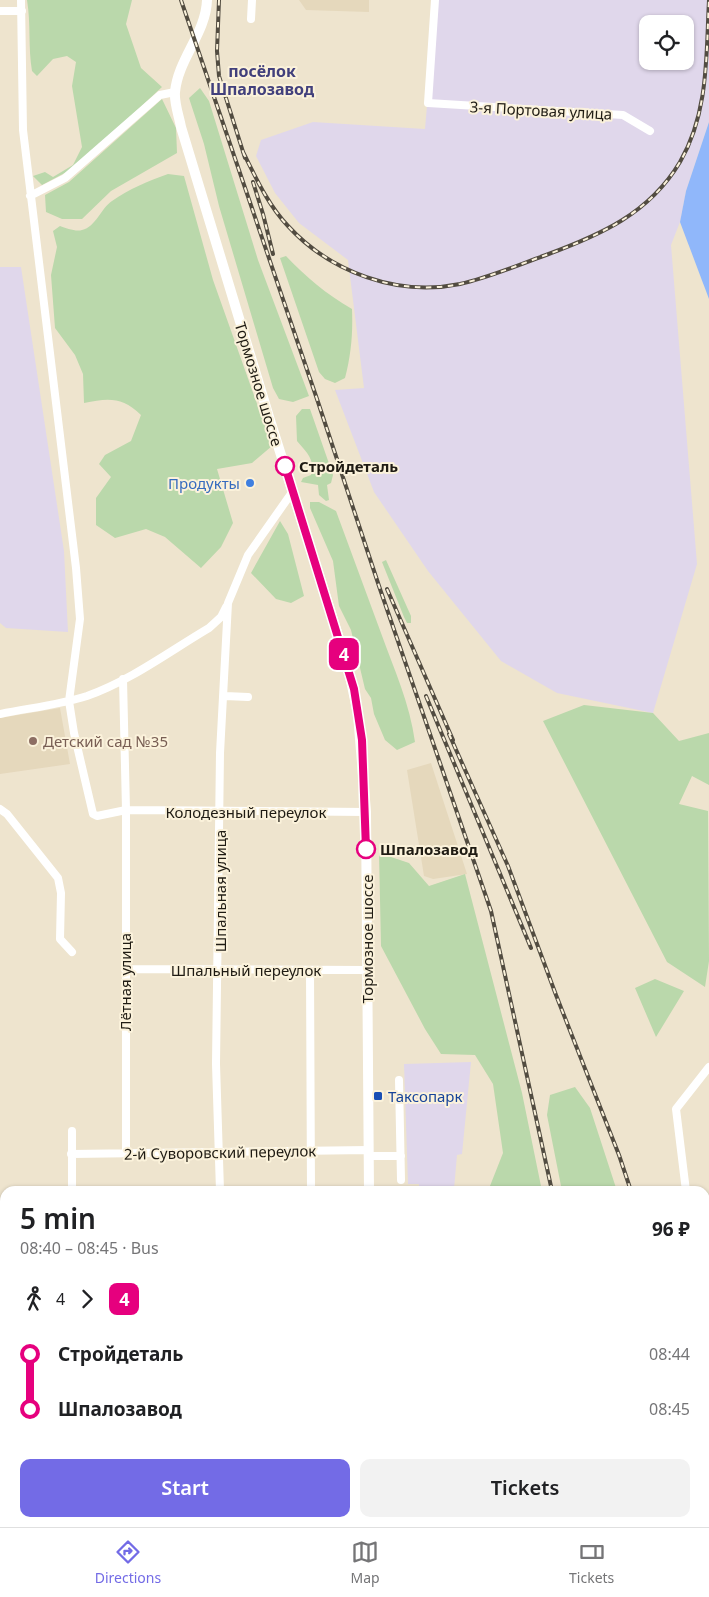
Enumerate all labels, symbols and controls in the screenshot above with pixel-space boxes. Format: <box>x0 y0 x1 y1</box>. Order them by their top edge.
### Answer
map controls <box>639 15 694 70</box>
button: locate <box>639 15 694 70</box>
district label: посёлок Шпалозавод <box>210 60 315 100</box>
street label: 3-я Портовая улица <box>469 96 613 124</box>
street label: Тормозное шоссе <box>231 319 287 449</box>
marker: Стройдеталь <box>275 456 295 476</box>
place label: Стройдеталь <box>299 456 398 476</box>
place label: Продукты <box>168 473 240 493</box>
marker: Продукты <box>244 477 256 489</box>
line badge: 4 <box>328 638 360 670</box>
text: 4 <box>339 642 349 666</box>
place label: Детский сад №35 <box>43 731 168 751</box>
marker: Детский сад №35 <box>27 735 39 747</box>
street label: Колодезный переулок <box>166 802 326 822</box>
street label: Шпальная улица <box>210 830 230 952</box>
marker: Шпалозавод <box>356 839 376 859</box>
place label: Шпалозавод <box>380 839 478 859</box>
street label: Тормозное шоссе <box>357 875 377 1003</box>
street label: Лётная улица <box>115 933 135 1031</box>
street label: Шпальный переулок <box>171 960 321 980</box>
place label: Таксопарк <box>388 1086 462 1106</box>
marker: Таксопарк <box>372 1090 384 1102</box>
street label: 2-й Суворовский переулок <box>124 1140 316 1164</box>
text: 5 min <box>20 1199 96 1237</box>
text: 96 ₽ <box>652 1216 690 1242</box>
text: 08:40 – 08:45 · Bus <box>20 1237 159 1259</box>
icon: walk <box>20 1285 48 1313</box>
icon: forward <box>73 1285 101 1313</box>
text: 4 <box>119 1287 129 1311</box>
text: 4 <box>56 1288 65 1310</box>
text: Стройдеталь <box>58 1341 184 1367</box>
text: 08:44 <box>649 1343 690 1365</box>
text: Шпалозавод <box>58 1396 182 1422</box>
text: 08:45 <box>649 1398 690 1420</box>
button: Start <box>20 1459 350 1517</box>
button: Tickets <box>360 1459 690 1517</box>
tab: Directions <box>95 1538 161 1587</box>
tab: Map <box>351 1538 380 1587</box>
tab: Tickets <box>569 1538 614 1587</box>

